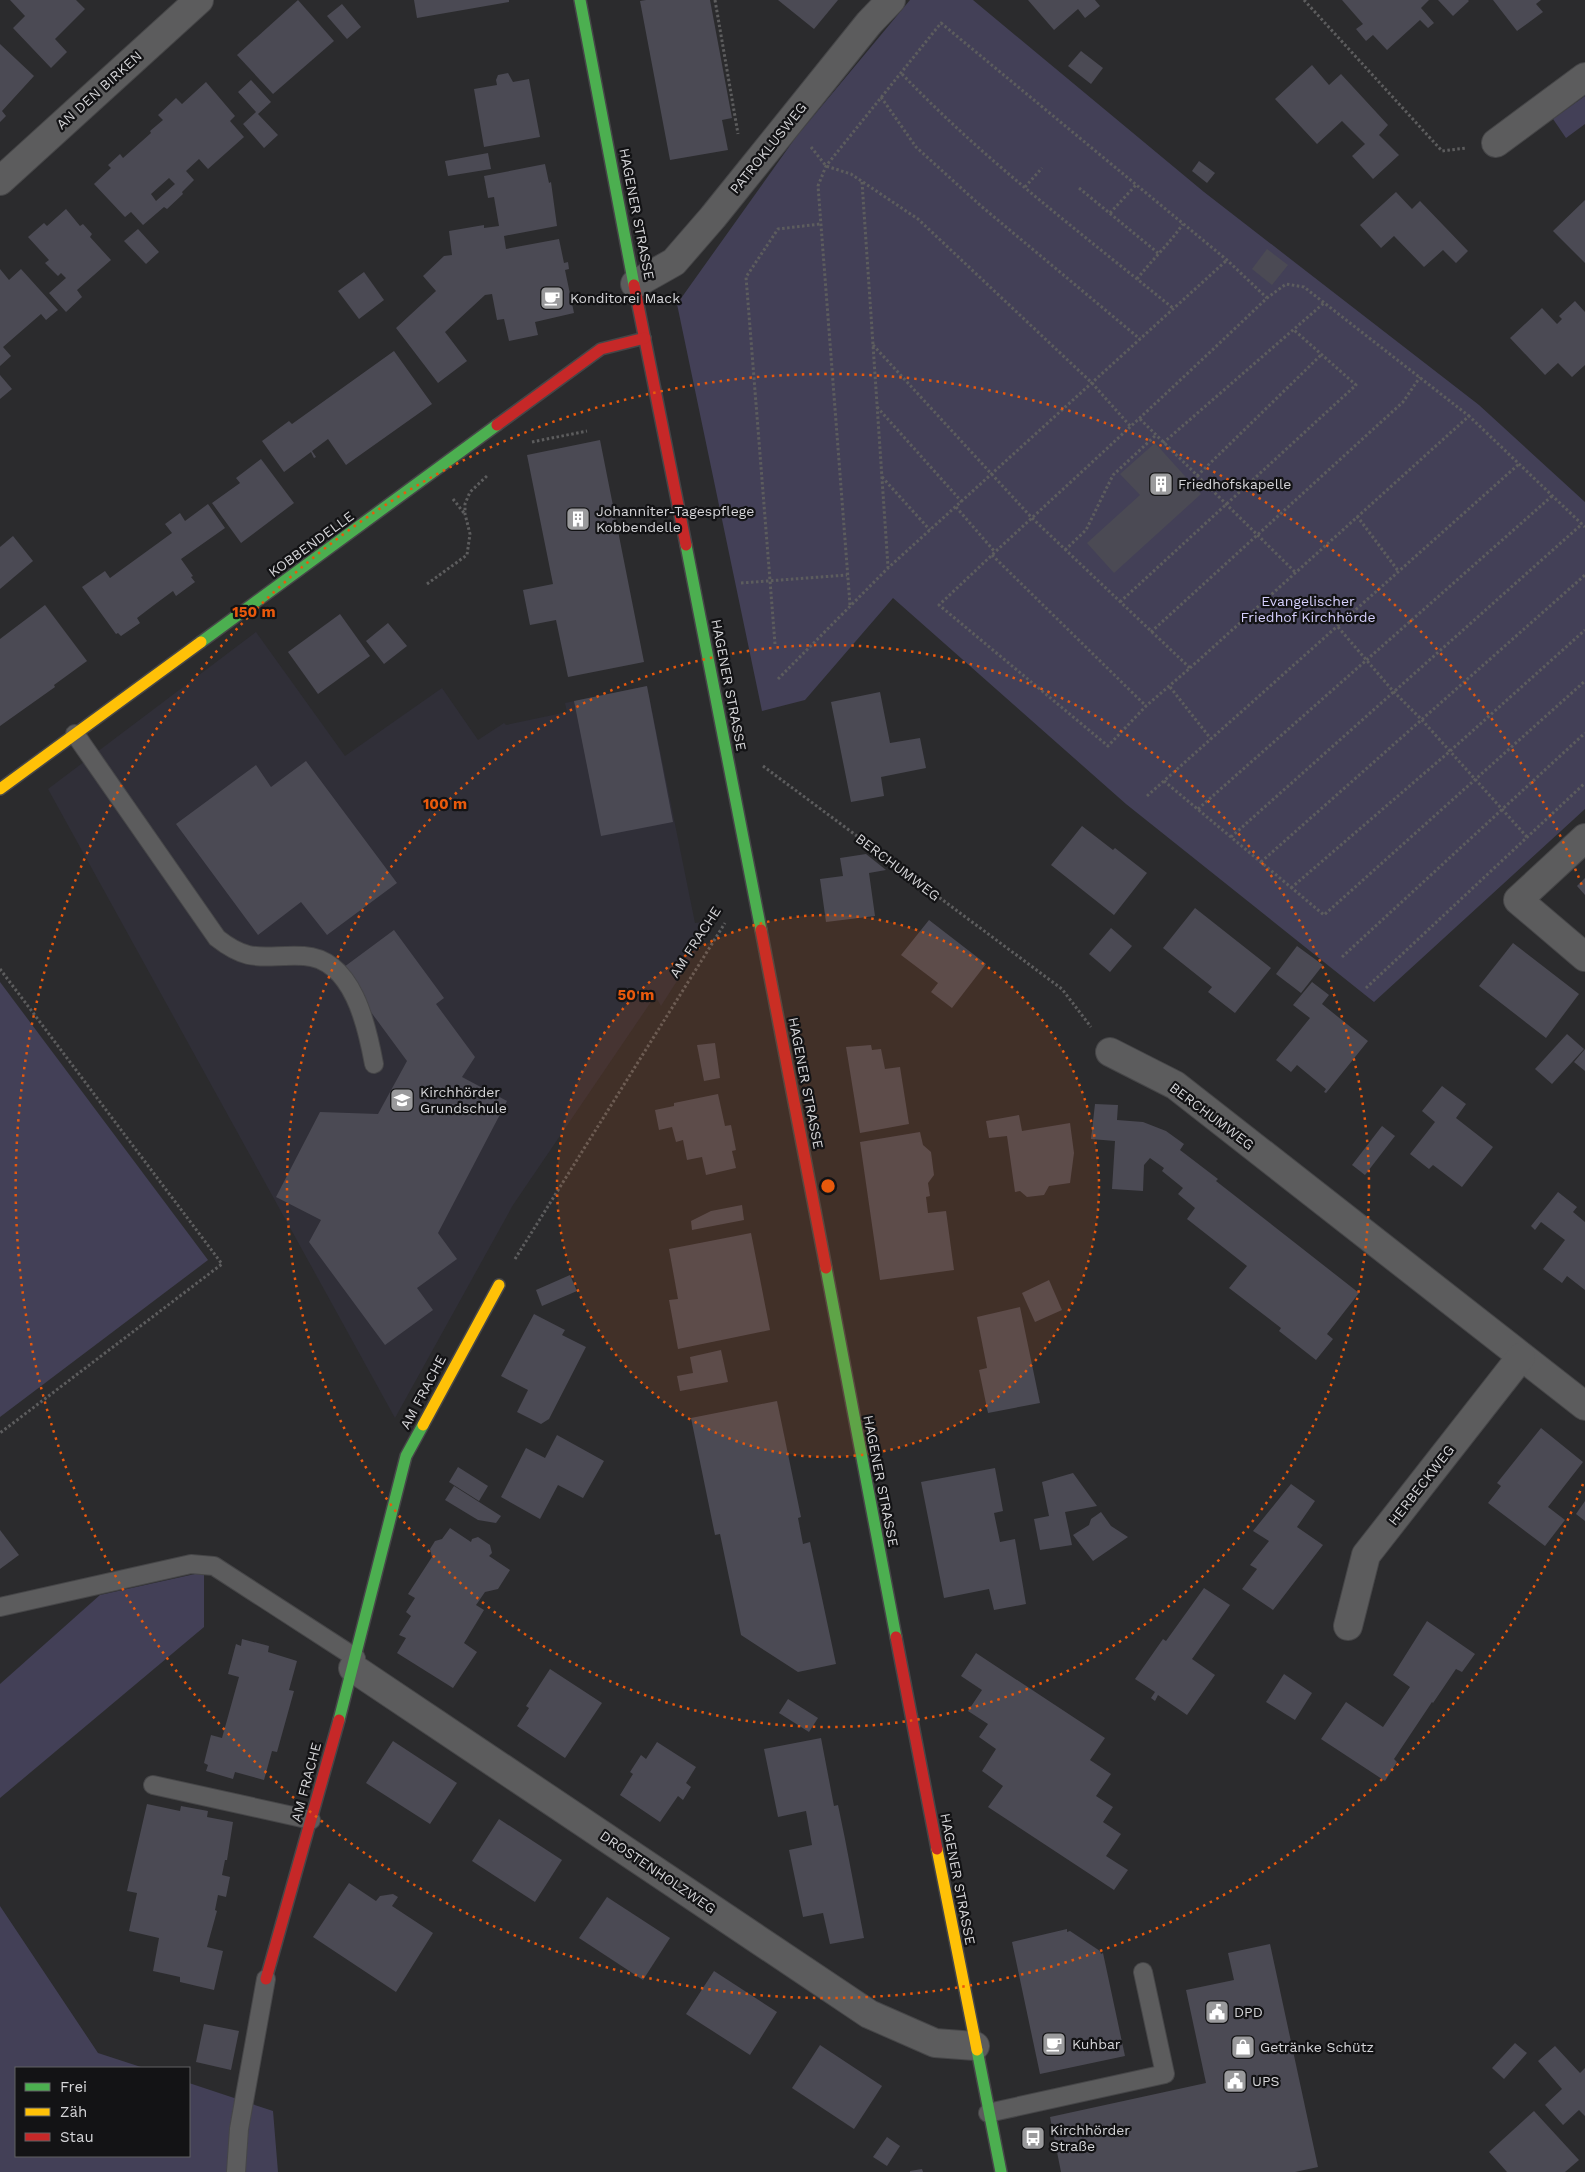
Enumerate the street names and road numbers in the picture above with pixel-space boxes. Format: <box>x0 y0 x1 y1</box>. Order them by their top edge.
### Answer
street label: AN DEN BIRKEN <box>53 47 145 133</box>
street label: PATROKLUSWEG <box>726 99 810 197</box>
street label: HAGENER STRASSE <box>616 147 658 281</box>
street label: KOBBENDELLE <box>265 508 357 580</box>
street label: HAGENER STRASSE <box>708 618 750 752</box>
street label: BERCHUMWEG <box>853 830 943 904</box>
street label: AM FRACHE <box>666 903 724 981</box>
street label: HAGENER STRASSE <box>785 1016 827 1150</box>
street label: BERCHUMWEG <box>1167 1079 1257 1153</box>
street label: AM FRACHE <box>397 1352 449 1432</box>
street label: HAGENER STRASSE <box>860 1414 902 1548</box>
street label: HERBECKWEG <box>1385 1442 1457 1528</box>
street label: AM FRACHE <box>288 1740 324 1823</box>
street label: HAGENER STRASSE <box>937 1812 979 1946</box>
street label: DROSTENHOLZWEG <box>597 1827 719 1917</box>

